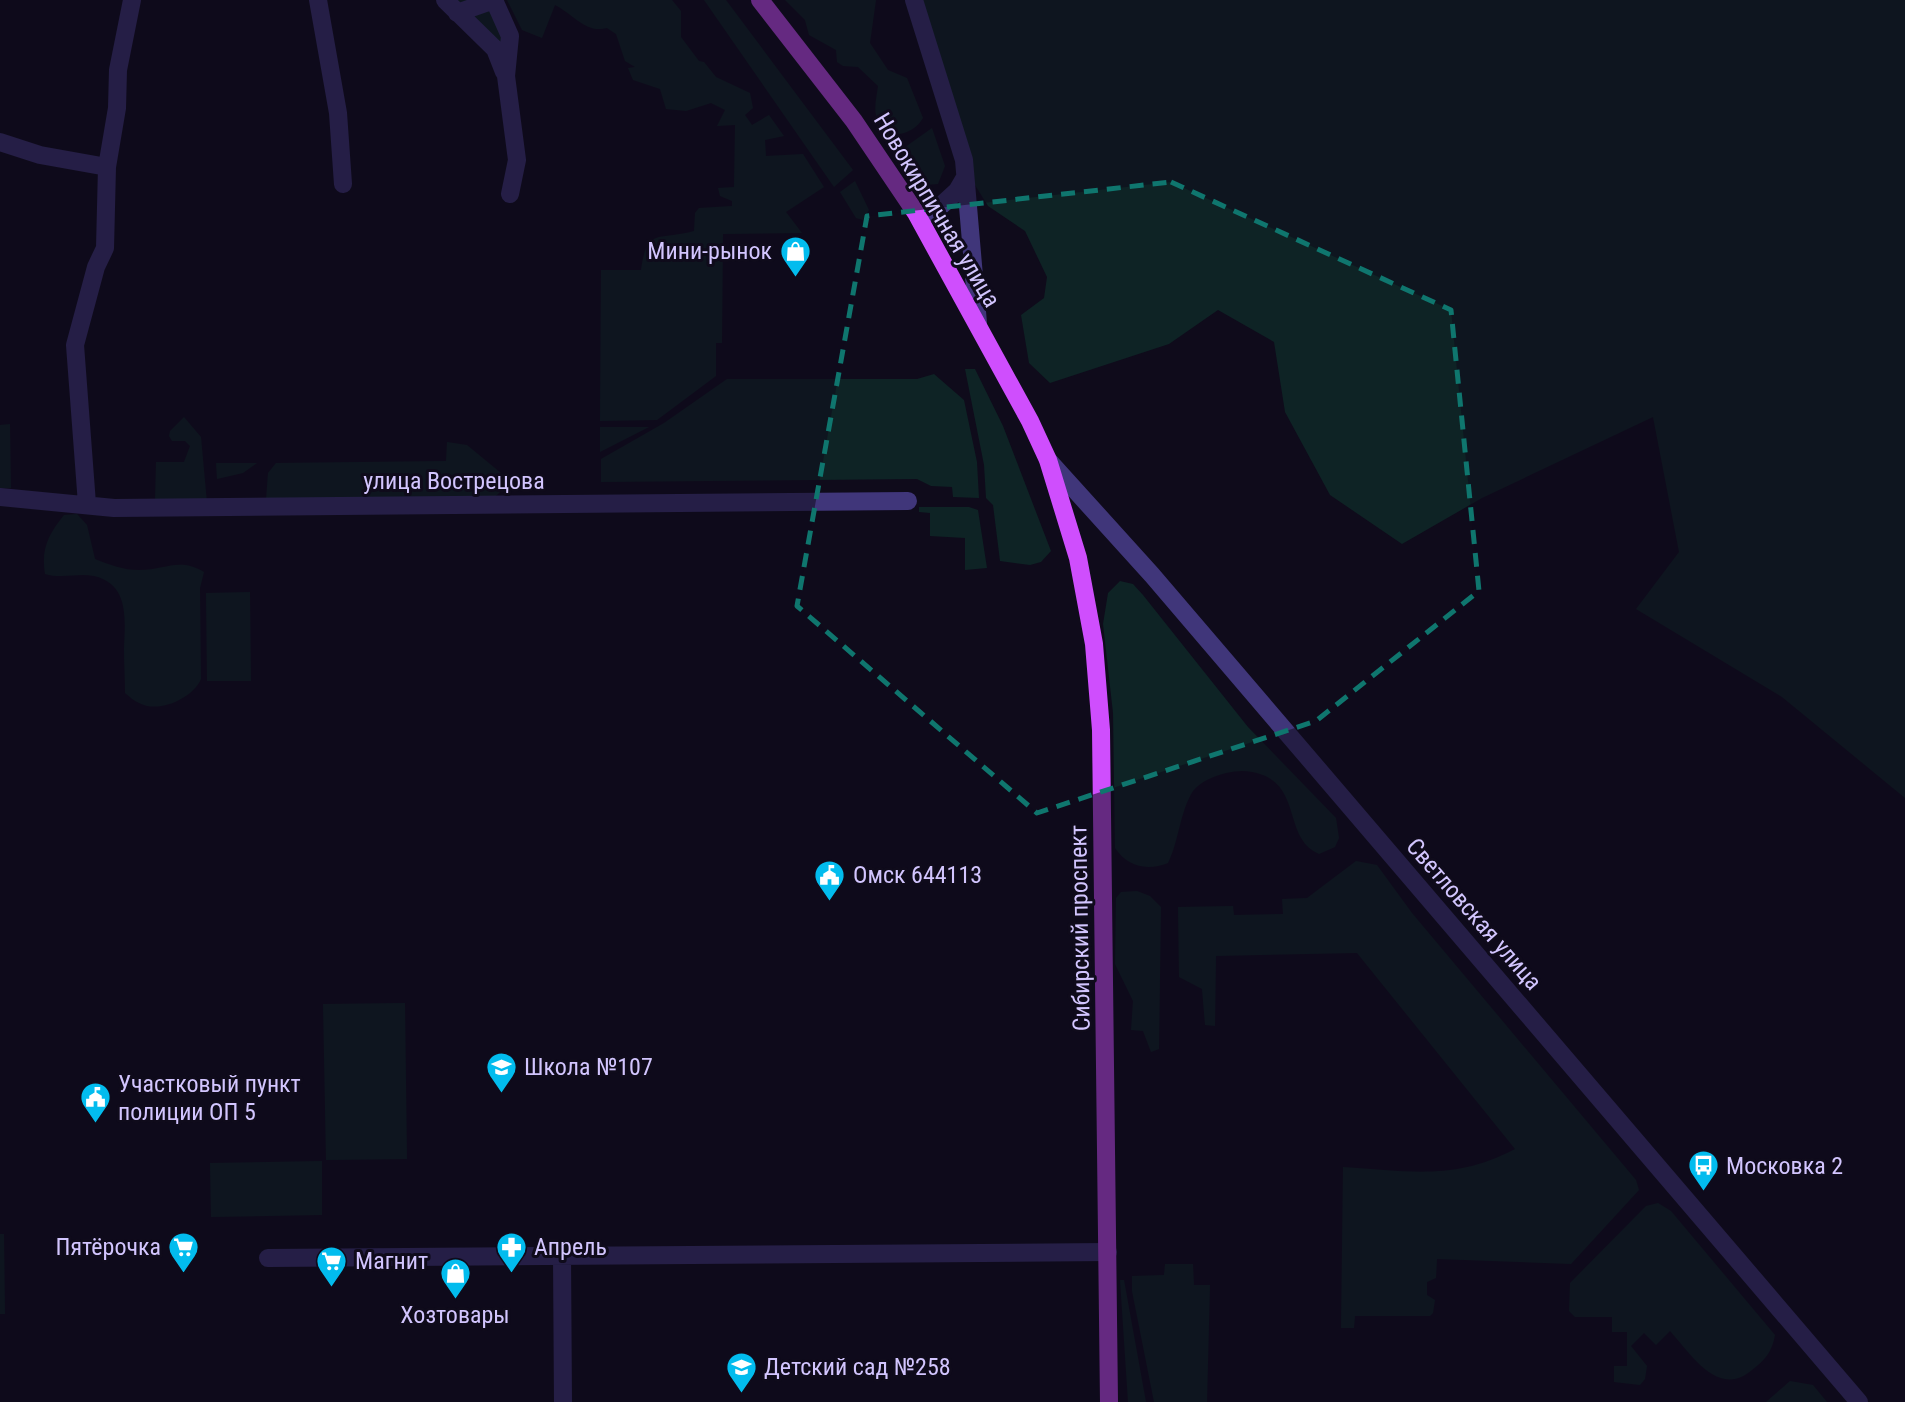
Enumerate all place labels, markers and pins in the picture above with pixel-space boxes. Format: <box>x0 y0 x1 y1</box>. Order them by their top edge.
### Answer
shop icon: Мини-рынок <box>778 234 812 278</box>
place label: Мини-рынок <box>647 237 772 265</box>
public building icon: Омск 644113 <box>813 858 847 902</box>
place label: Омск 644113 <box>853 861 982 889</box>
school or university icon: Школа №107 <box>484 1050 518 1094</box>
place label: Школа №107 <box>524 1053 653 1081</box>
place label: Участковый пункт полиции ОП 5 <box>118 1070 301 1126</box>
public building icon: Участковый пункт полиции ОП 5 <box>78 1081 112 1125</box>
bus stop icon: Московка 2 <box>1686 1149 1720 1193</box>
place label: Московка 2 <box>1726 1152 1843 1180</box>
supermarket icon: Пятёрочка <box>167 1230 201 1274</box>
pharmacy icon: Апрель <box>494 1230 528 1274</box>
place label: Пятёрочка <box>56 1233 161 1261</box>
place label: Апрель <box>534 1233 607 1261</box>
supermarket icon: Магнит <box>315 1244 349 1288</box>
place label: Магнит <box>355 1247 428 1275</box>
shop icon: Хозтовары <box>438 1256 472 1300</box>
place label: Хозтовары <box>400 1301 510 1329</box>
school or university icon: Детский сад №258 <box>724 1350 758 1394</box>
place label: Детский сад №258 <box>764 1353 951 1381</box>

